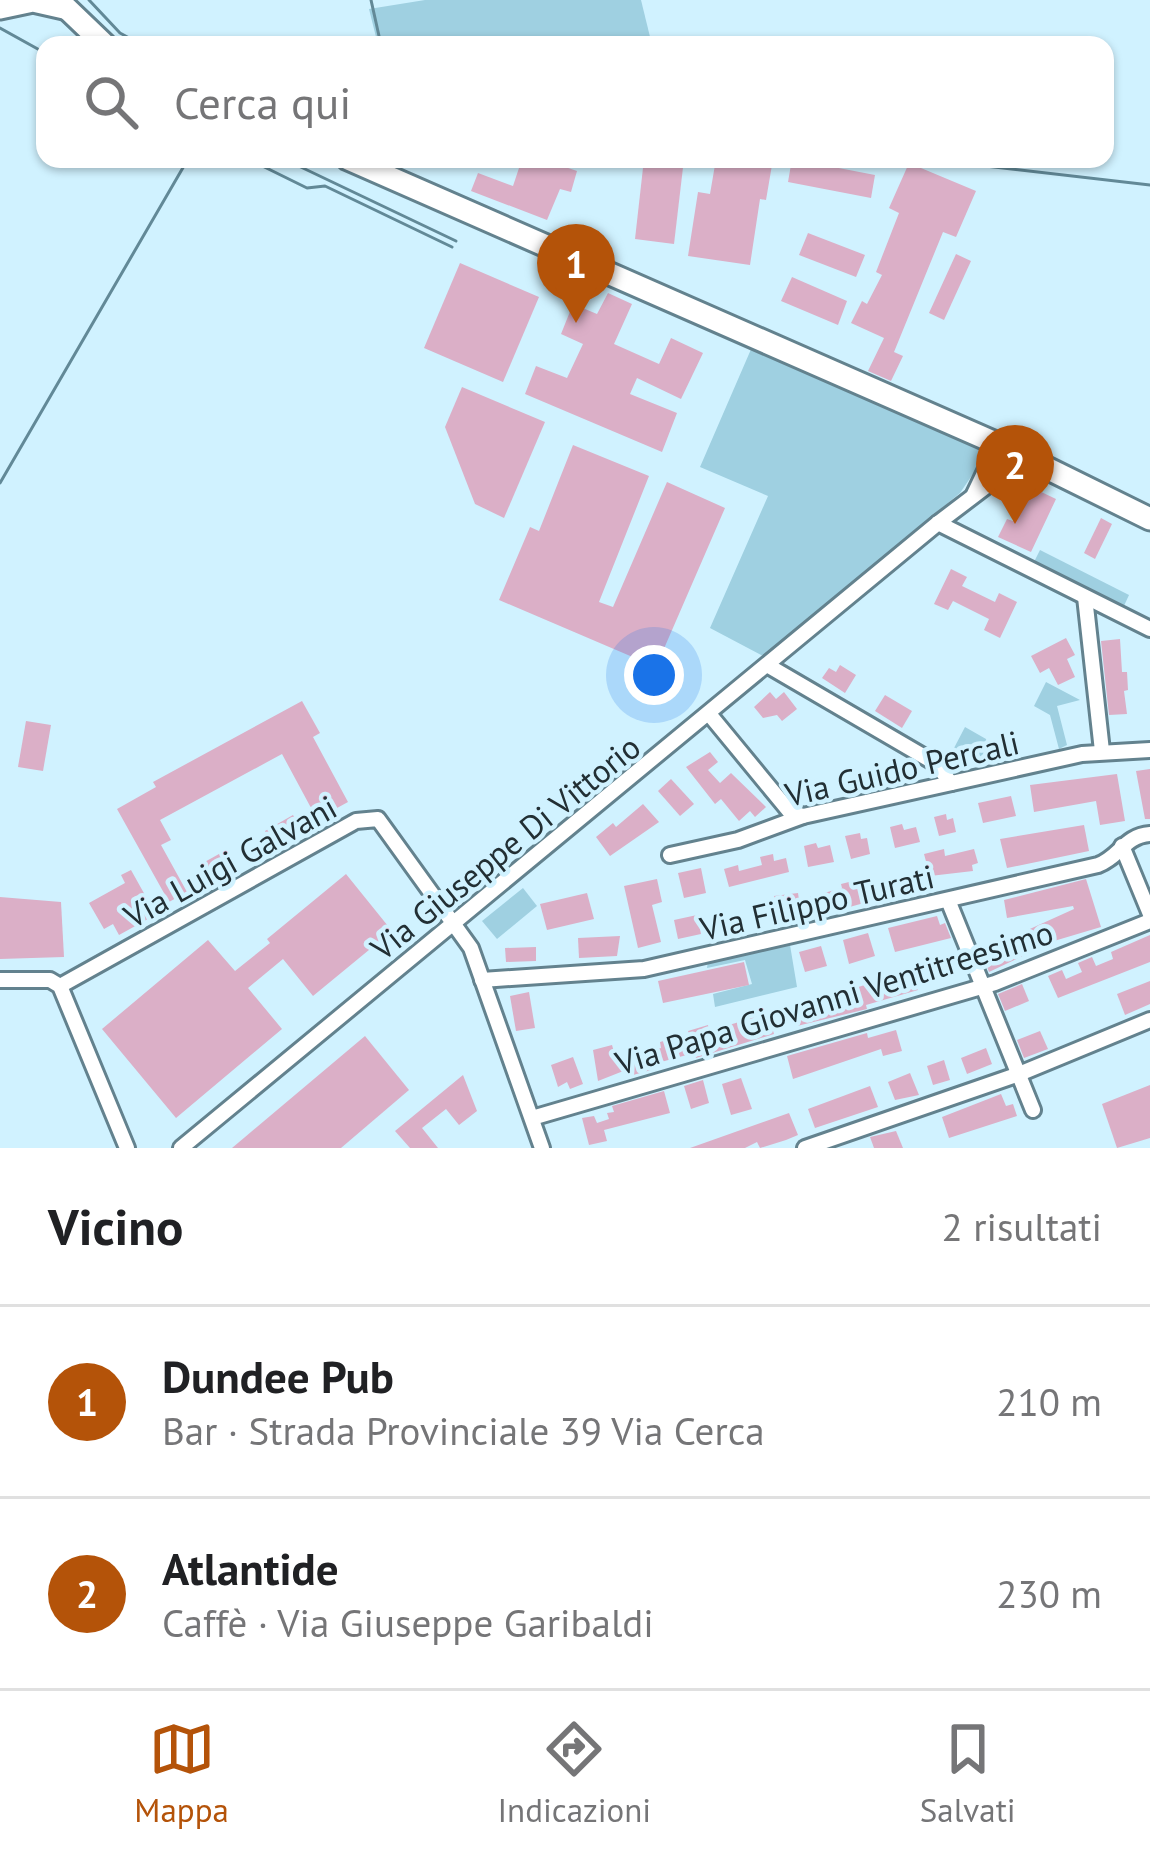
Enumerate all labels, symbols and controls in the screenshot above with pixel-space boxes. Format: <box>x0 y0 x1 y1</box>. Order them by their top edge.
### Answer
search box <box>36 36 1114 168</box>
icon: search <box>78 69 144 135</box>
text: Cerca qui <box>174 73 351 131</box>
pin: 1 <box>537 224 615 323</box>
pin: 2 <box>976 425 1054 524</box>
your location <box>624 645 684 705</box>
street label: Via Guido Percali <box>780 720 1023 816</box>
street label: Via Giuseppe Di Vittorio <box>361 725 649 970</box>
street label: Via Luigi Galvani <box>115 785 344 938</box>
street label: Via Filippo Turati <box>695 854 938 950</box>
street label: Via Papa Giovanni Ventitreesimo <box>609 910 1058 1084</box>
text: Vicino <box>48 1193 183 1259</box>
text: 2 risultati <box>942 1201 1102 1252</box>
text: Dundee Pub <box>162 1347 394 1405</box>
text: 1 <box>76 1376 98 1427</box>
text: 210 m <box>996 1376 1102 1427</box>
text: Bar · Strada Provinciale 39 Via Cerca <box>162 1405 765 1456</box>
text: Atlantide <box>162 1539 339 1597</box>
text: 2 <box>76 1568 98 1619</box>
text: 230 m <box>996 1568 1102 1619</box>
text: Caffè · Via Giuseppe Garibaldi <box>162 1597 654 1648</box>
tab: Mappa <box>134 1716 229 1831</box>
tab: Indicazioni <box>498 1716 651 1831</box>
tab: Salvati <box>920 1716 1016 1831</box>

